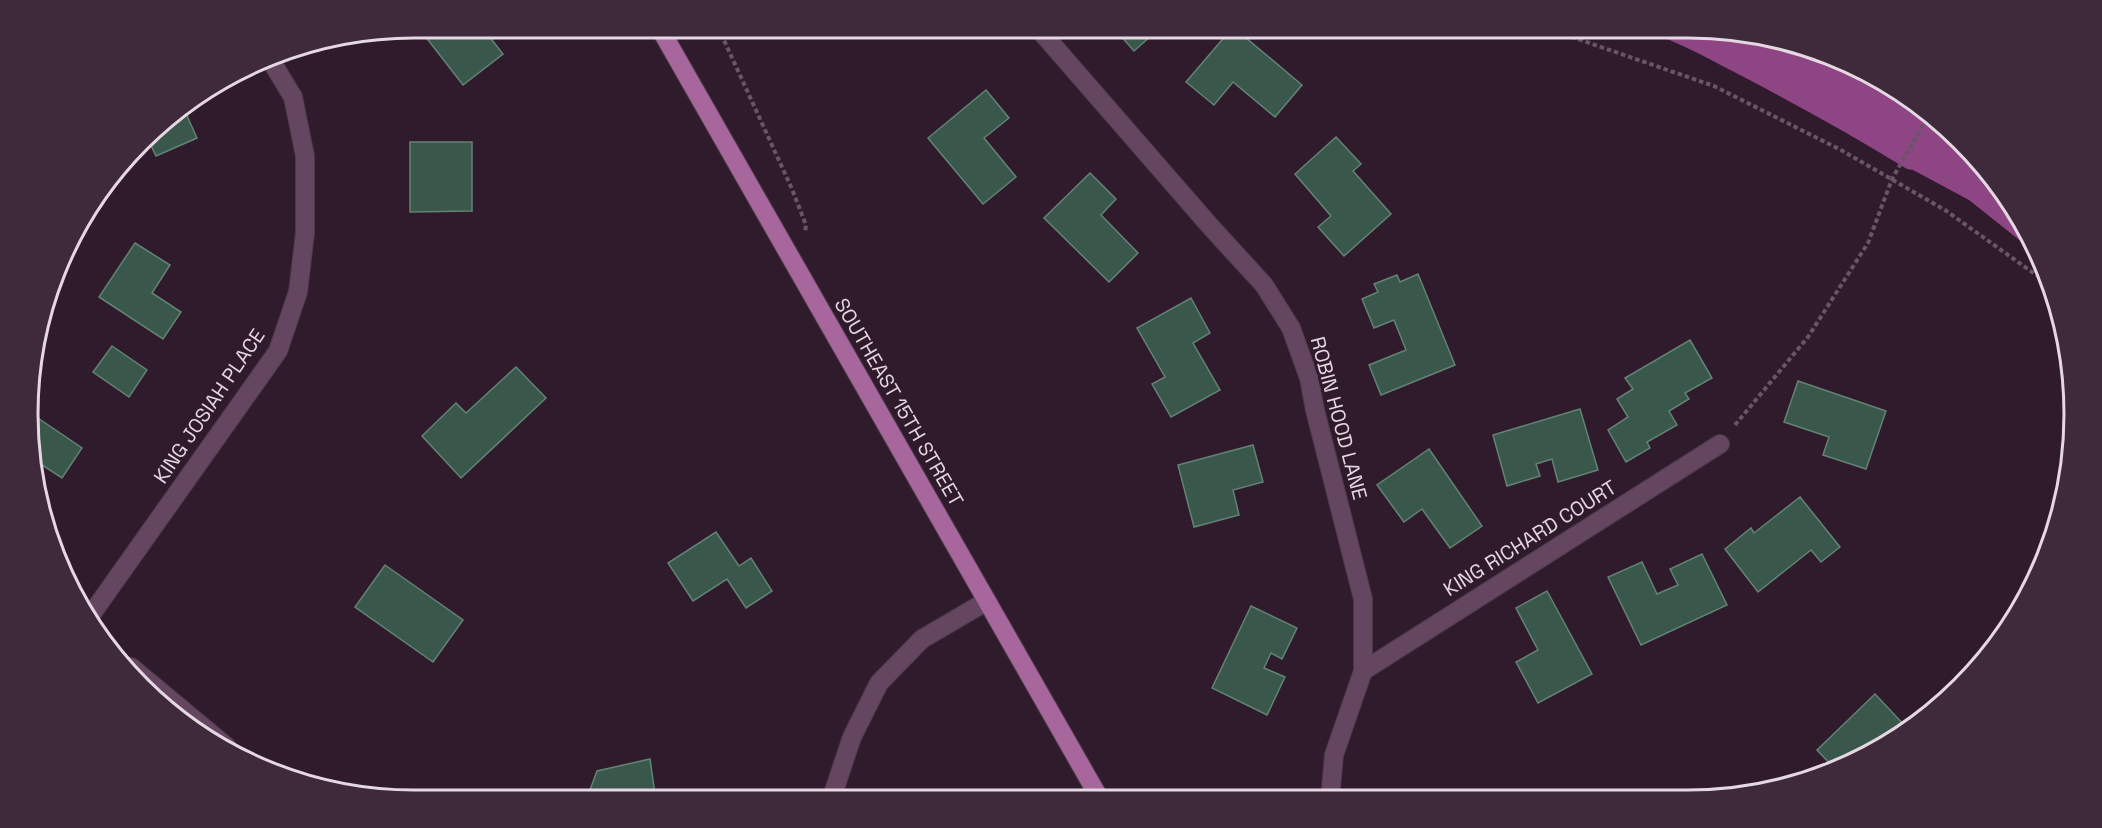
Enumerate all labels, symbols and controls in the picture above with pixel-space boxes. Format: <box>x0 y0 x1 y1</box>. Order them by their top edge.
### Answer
street label: SOUTHEAST 15TH STREET <box>829 293 969 511</box>
street label: KING JOSIAH PLACE <box>148 324 270 488</box>
street label: ROBIN HOOD LANE <box>1305 334 1373 502</box>
street label: KING RICHARD COURT <box>1439 474 1622 602</box>

